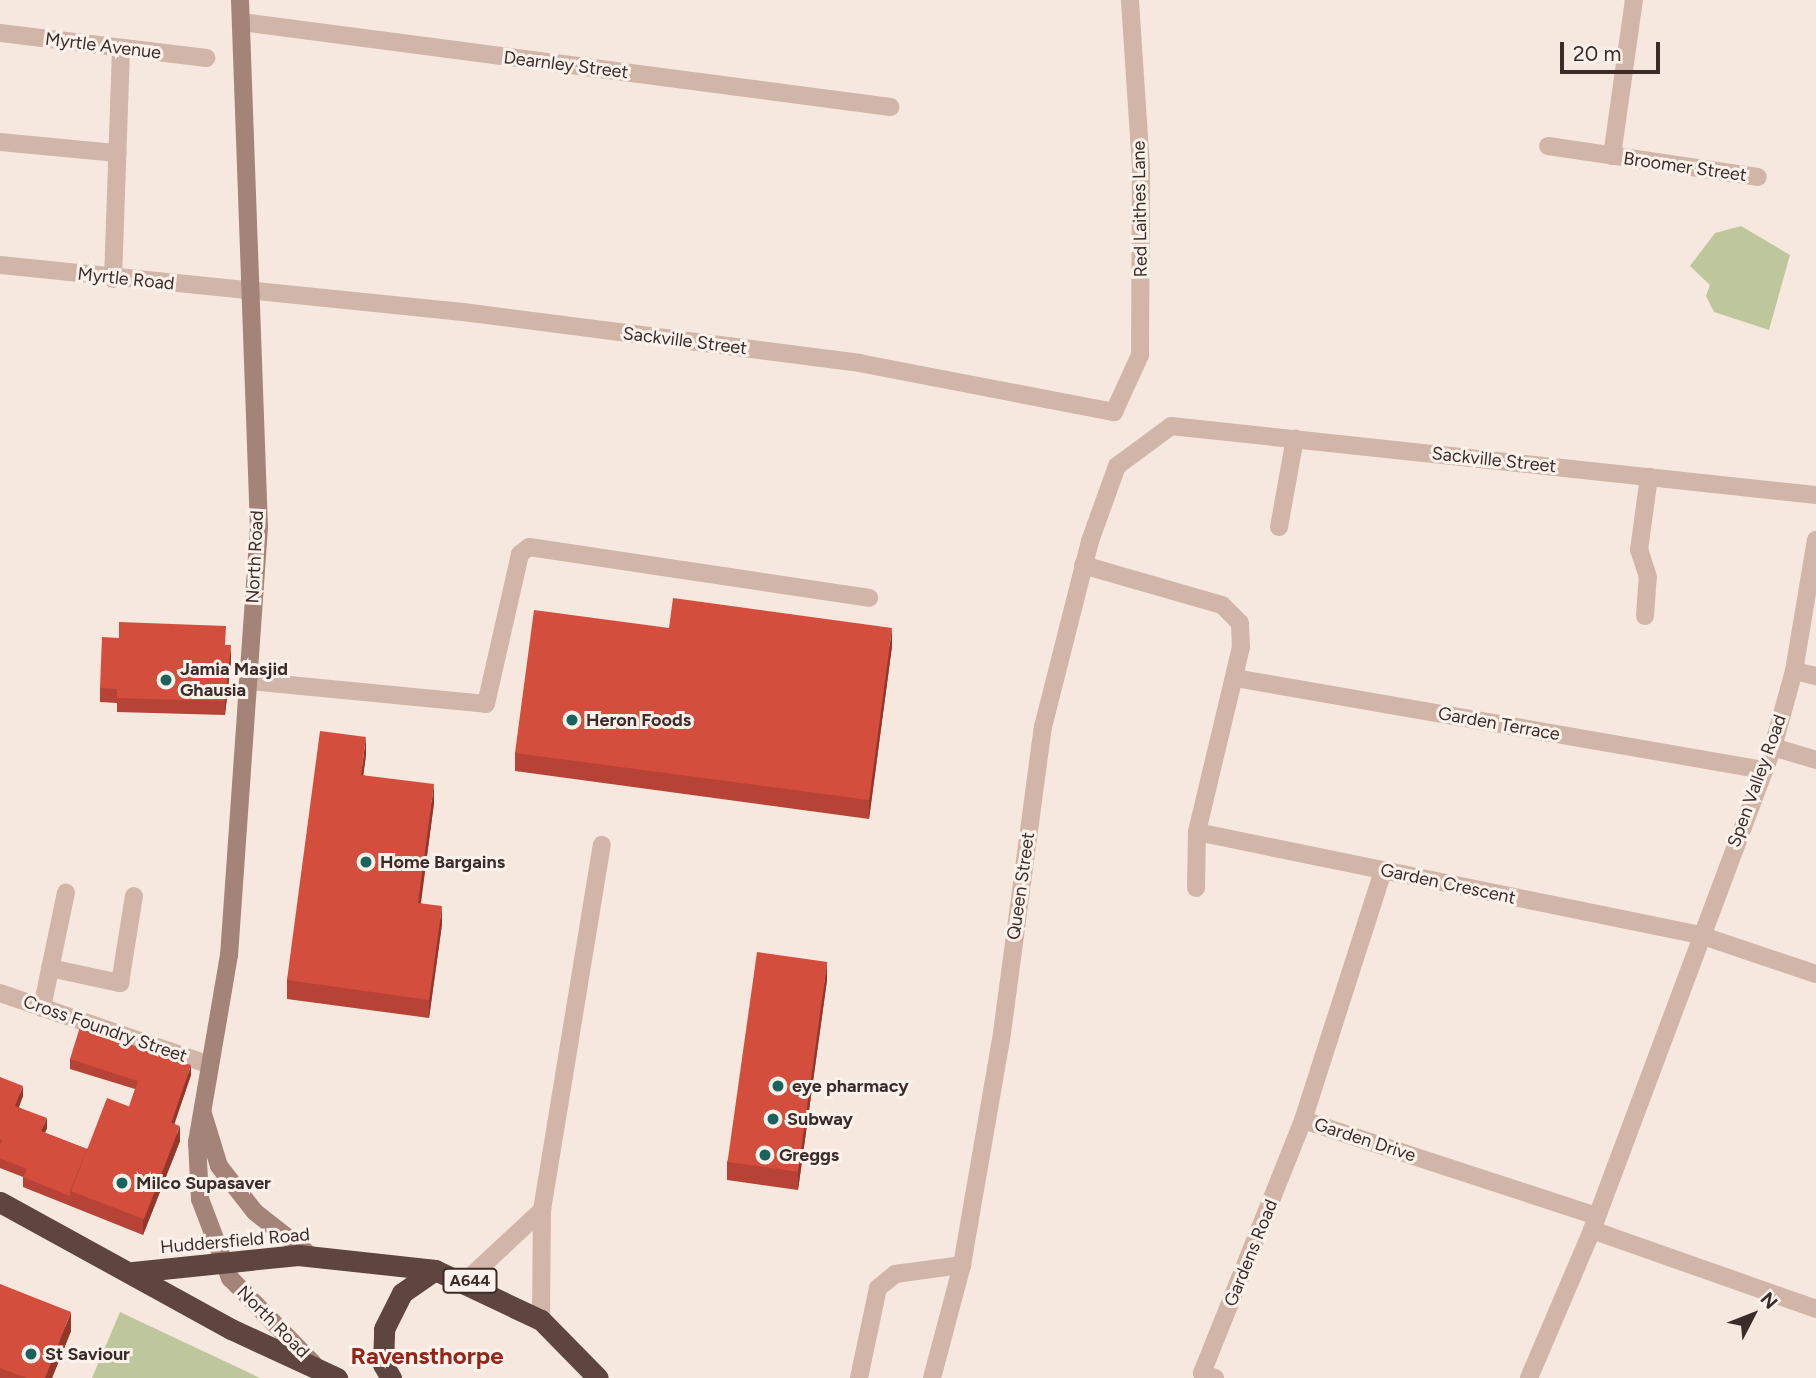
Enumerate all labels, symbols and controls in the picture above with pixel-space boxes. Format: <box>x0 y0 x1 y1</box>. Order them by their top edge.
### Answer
street label: Myrtle Avenue <box>44 28 162 64</box>
scale bar <box>1564 28 1664 72</box>
text: 20 m <box>1573 41 1621 66</box>
street label: Dearnley Street <box>502 47 630 83</box>
street label: Red Laithes Lane <box>1128 140 1152 278</box>
street label: Broomer Street <box>1622 148 1748 186</box>
street label: Myrtle Road <box>77 263 175 295</box>
street label: Sackville Street <box>622 323 748 359</box>
street label: Sackville Street <box>1431 443 1557 477</box>
street label: North Road <box>242 510 268 604</box>
place label: Jamia Masjid Ghausia <box>180 659 288 702</box>
marker: Jamia Masjid Ghausia <box>158 672 174 688</box>
street label: Garden Terrace <box>1436 703 1562 745</box>
place label: Heron Foods <box>586 709 691 731</box>
marker: Heron Foods <box>564 712 580 728</box>
street label: Spen Valley Road <box>1723 712 1791 850</box>
street label: Queen Street <box>1003 831 1039 941</box>
place label: Home Bargains <box>380 851 505 873</box>
marker: Home Bargains <box>358 854 374 870</box>
street label: Garden Crescent <box>1379 859 1517 909</box>
street label: Cross Foundry Street <box>20 991 190 1067</box>
place label: eye pharmacy <box>792 1075 908 1097</box>
marker: eye pharmacy <box>770 1078 786 1094</box>
place label: Subway <box>787 1108 853 1130</box>
marker: Subway <box>765 1111 781 1127</box>
street label: Garden Drive <box>1312 1113 1418 1167</box>
place label: Greggs <box>779 1144 839 1166</box>
marker: Greggs <box>757 1147 773 1163</box>
place label: Milco Supasaver <box>136 1172 271 1194</box>
marker: Milco Supasaver <box>114 1175 130 1191</box>
street label: Gardens Road <box>1220 1196 1282 1310</box>
street label: Huddersfield Road <box>159 1224 311 1258</box>
road number: A644 <box>442 1268 498 1294</box>
north arrow <box>1718 1280 1788 1350</box>
street label: North Road <box>232 1281 314 1363</box>
text: N <box>1756 1287 1782 1314</box>
district label: Ravensthorpe <box>350 1342 504 1370</box>
place label: St Saviour <box>45 1343 130 1365</box>
marker: St Saviour <box>23 1346 39 1362</box>

